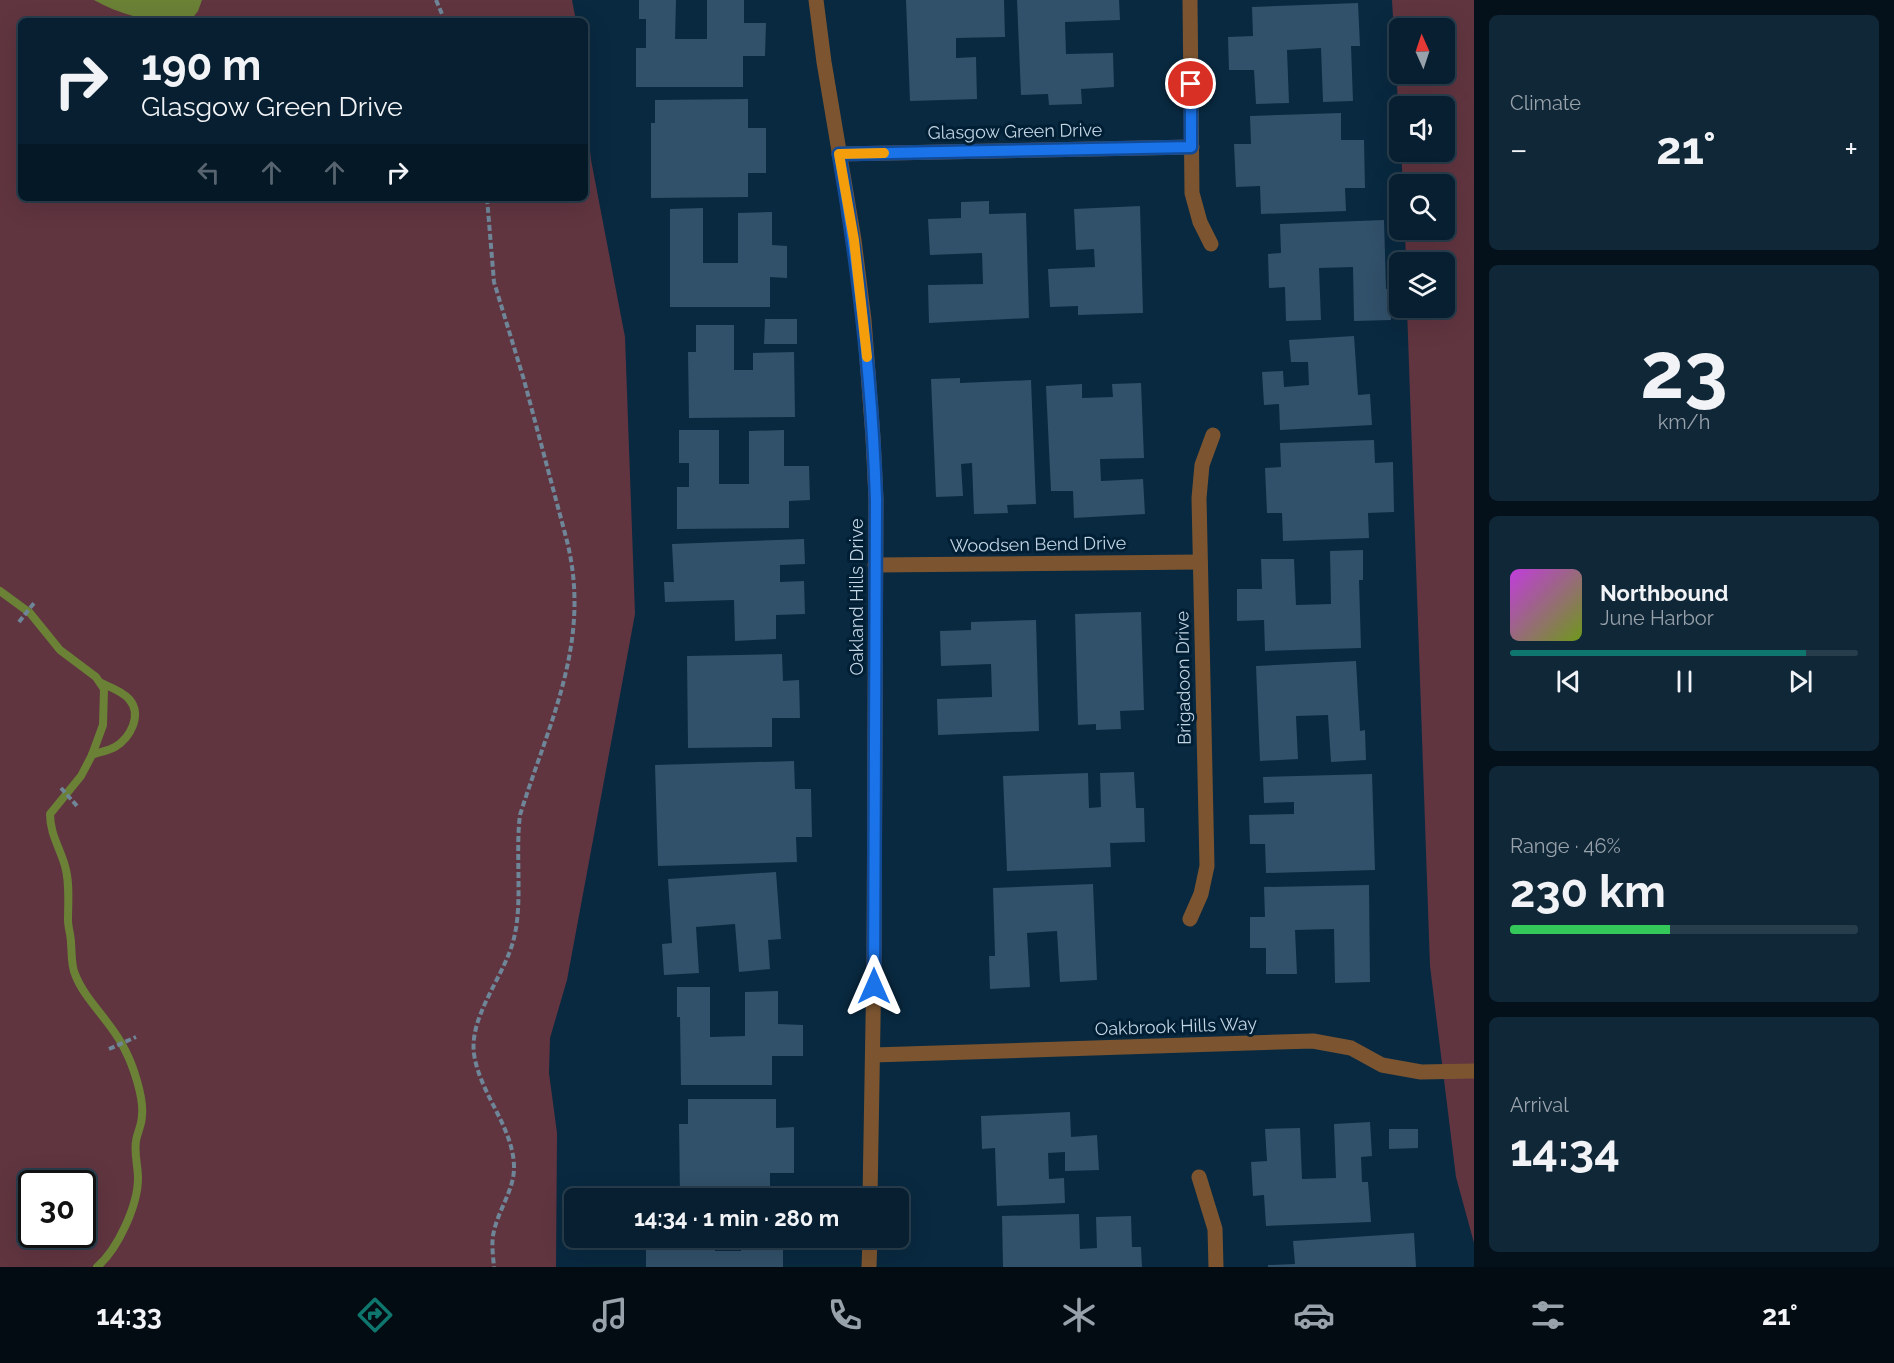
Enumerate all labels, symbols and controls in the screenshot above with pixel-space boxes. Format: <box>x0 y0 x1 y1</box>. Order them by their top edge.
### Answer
north arrow <box>1389 18 1455 84</box>
map controls <box>1389 18 1455 318</box>
text: 190 m <box>141 41 261 90</box>
icon: right <box>42 42 120 120</box>
pin <box>1165 58 1216 109</box>
icon: arrive <box>1174 67 1207 100</box>
text: Glasgow Green Drive <box>141 91 403 122</box>
text: Climate <box>1510 91 1581 115</box>
button: sound <box>1389 96 1455 162</box>
street label: Glasgow Green Drive <box>928 119 1103 143</box>
text: 21° <box>1656 122 1716 175</box>
text: − <box>1510 130 1528 169</box>
text: + <box>1844 130 1858 169</box>
icon: left <box>192 156 225 189</box>
icon: ahead <box>255 156 288 189</box>
icon: ahead <box>318 156 351 189</box>
icon: right <box>381 156 414 189</box>
button: search <box>1389 174 1455 240</box>
button: layers <box>1389 252 1455 318</box>
text: 23 <box>1640 325 1728 416</box>
text: km/h <box>1658 410 1710 434</box>
street label: Oakland Hills Drive <box>846 518 867 676</box>
street label: Woodsen Bend Drive <box>950 532 1127 556</box>
text: Northbound <box>1600 580 1729 606</box>
text: June Harbor <box>1600 606 1714 630</box>
street label: Brigadoon Drive <box>1171 610 1195 745</box>
icon: previous <box>1552 665 1585 698</box>
icon: pause <box>1668 665 1701 698</box>
icon: next <box>1784 665 1817 698</box>
text: Range · 46% <box>1510 834 1621 858</box>
text: 230 km <box>1510 865 1666 918</box>
position arrow <box>842 954 906 1018</box>
street label: Oakbrook Hills Way <box>1095 1013 1258 1039</box>
text: Arrival <box>1510 1093 1569 1117</box>
text: 14:34 <box>1510 1124 1620 1177</box>
speed limit sign: 30 <box>18 1170 96 1248</box>
text: 14:34 · 1 min · 280 m <box>634 1205 839 1231</box>
icon: directions <box>354 1294 396 1336</box>
icon: music <box>589 1294 631 1336</box>
icon: phone <box>824 1294 866 1336</box>
icon: climate <box>1058 1294 1100 1336</box>
icon: car <box>1293 1294 1335 1336</box>
icon: filters <box>1527 1294 1569 1336</box>
text: 14:33 <box>96 1300 162 1331</box>
text: 21° <box>1762 1300 1798 1331</box>

